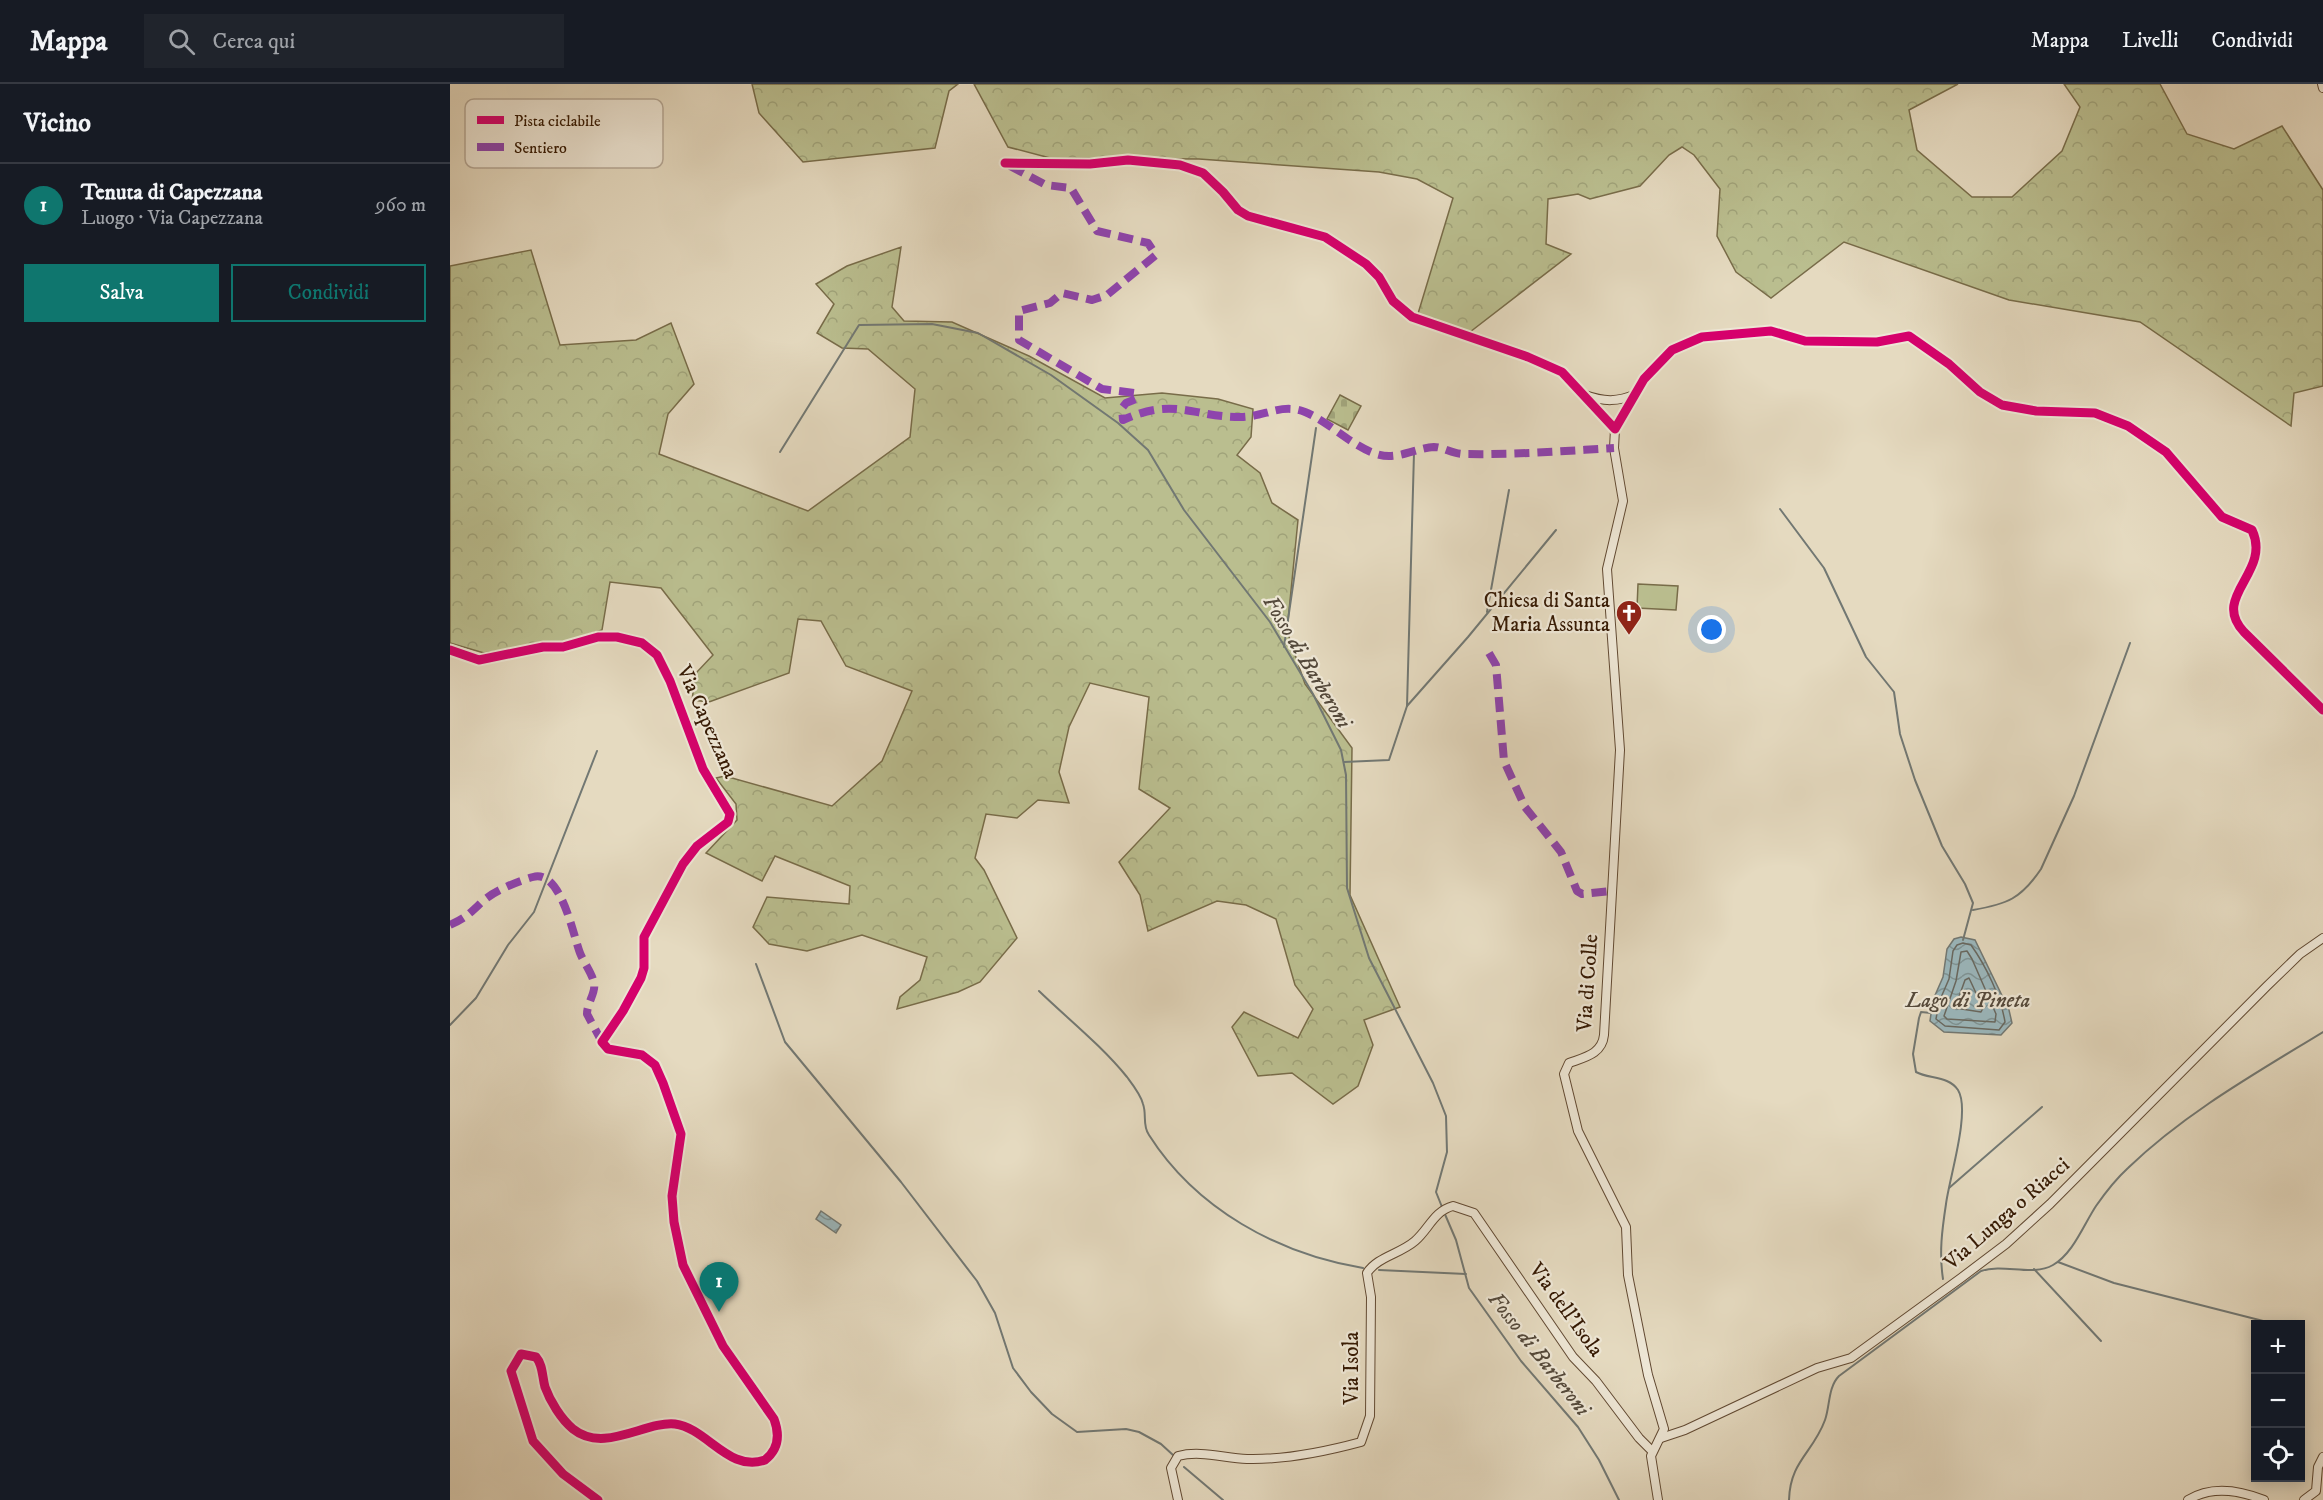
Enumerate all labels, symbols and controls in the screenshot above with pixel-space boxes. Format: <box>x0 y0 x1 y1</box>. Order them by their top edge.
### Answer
search box <box>144 14 564 68</box>
text: Mappa <box>30 24 108 59</box>
icon: search <box>165 25 198 58</box>
text: Cerca qui <box>213 28 295 55</box>
text: Mappa <box>2031 28 2089 54</box>
text: Livelli <box>2122 28 2178 54</box>
text: Condividi <box>2211 28 2293 54</box>
legend <box>465 99 663 168</box>
text: Vicino <box>24 107 91 140</box>
text: Pista ciclabile <box>514 111 601 131</box>
text: Sentiero <box>514 138 567 158</box>
text: Tenuta di Capezzana <box>81 179 262 206</box>
text: 1 <box>40 193 47 218</box>
text: 960 m <box>376 193 426 218</box>
text: Luogo · Via Capezzana <box>81 206 263 231</box>
button: Salva <box>24 264 219 322</box>
button: Condividi <box>231 264 426 322</box>
place label: Chiesa di Santa Maria Assunta <box>1484 588 1610 638</box>
water label: Fosso di Barberoni <box>1257 591 1358 734</box>
church icon: Chiesa di Santa Maria Assunta <box>1614 598 1644 636</box>
your location <box>1697 615 1726 644</box>
street label: Via Capezzana <box>670 660 744 783</box>
street label: Via di Colle <box>1572 933 1604 1034</box>
water label: Lago di Pineta <box>1904 987 2030 1014</box>
street label: Via Lunga o Riacci <box>1938 1152 2075 1276</box>
street label: Via dell'Isola <box>1523 1257 1609 1362</box>
pin: 1 <box>700 1262 738 1312</box>
water label: Fosso di Barberoni <box>1482 1286 1597 1423</box>
map controls <box>2251 1320 2305 1482</box>
button: + <box>2251 1320 2305 1374</box>
street label: Via Isola <box>1339 1331 1365 1406</box>
button: − <box>2251 1374 2305 1428</box>
button: locate <box>2251 1428 2305 1482</box>

